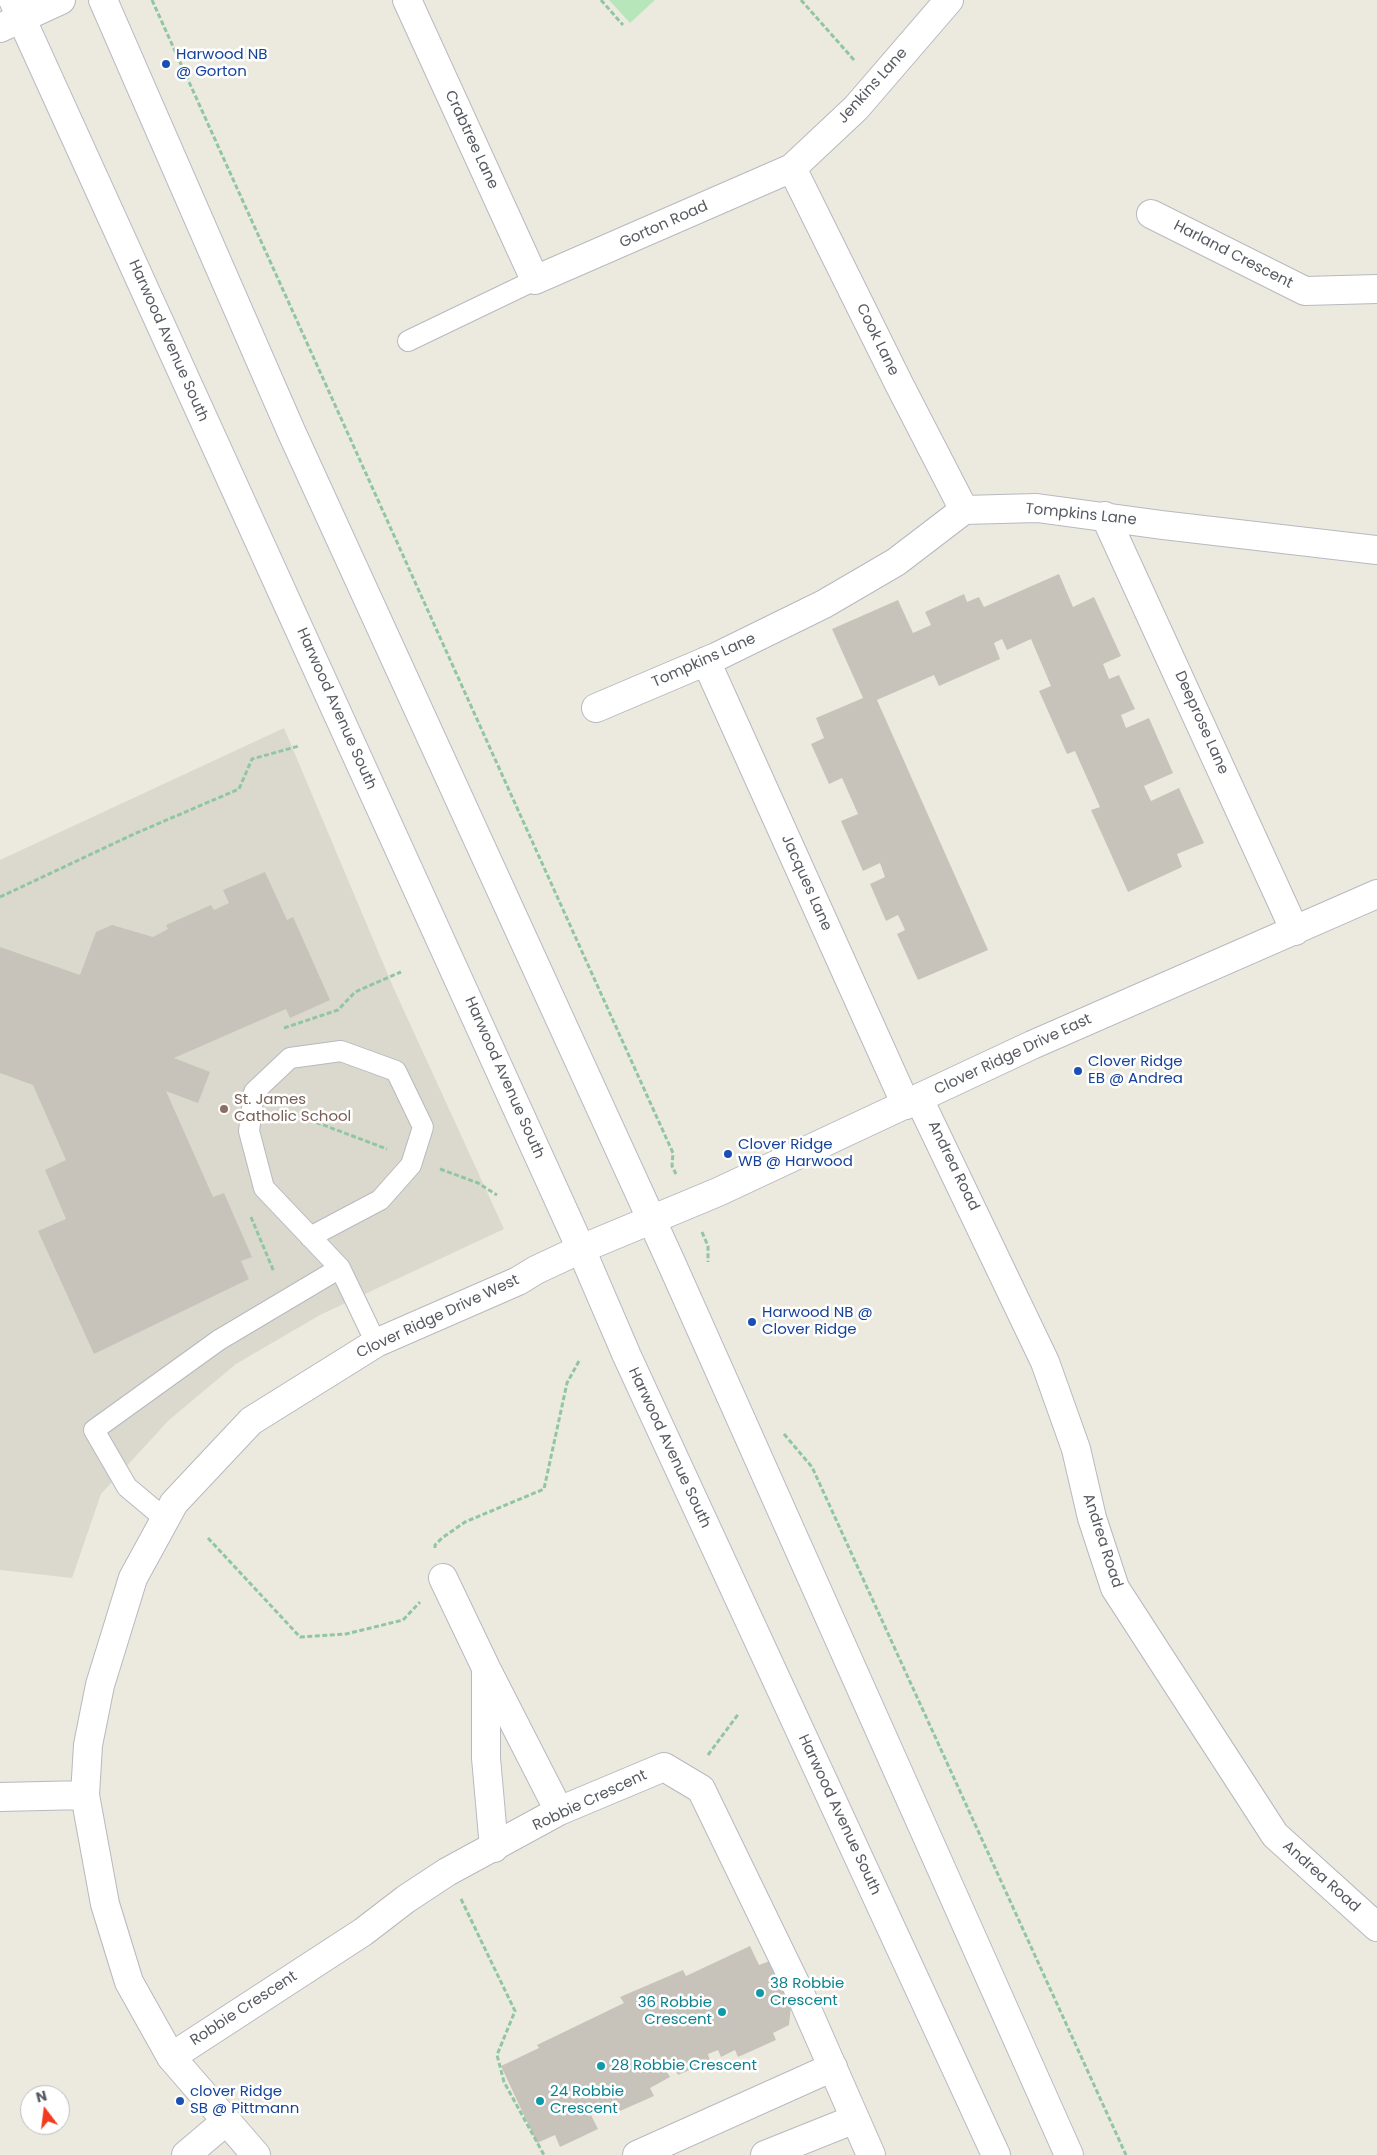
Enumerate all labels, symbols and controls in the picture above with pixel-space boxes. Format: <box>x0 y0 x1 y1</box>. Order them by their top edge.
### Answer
street label: Jenkins Lane <box>834 45 912 127</box>
place label: Harwood NB @ Gorton <box>176 46 267 81</box>
marker: Harwood NB @ Gorton <box>160 58 172 70</box>
street label: Crabtree Lane <box>440 88 502 192</box>
street label: Gorton Road <box>617 198 711 252</box>
street label: Harland Crescent <box>1170 217 1296 293</box>
street label: Harwood Avenue South <box>124 257 212 425</box>
street label: Cook Lane <box>852 301 902 379</box>
street label: Tompkins Lane <box>1025 500 1137 530</box>
street label: Harwood Avenue South <box>292 625 380 793</box>
street label: Tompkins Lane <box>649 630 759 692</box>
street label: Deeprose Lane <box>1170 669 1232 777</box>
street label: Jacques Lane <box>777 832 835 934</box>
street label: Harwood Avenue South <box>460 994 548 1162</box>
street label: Clover Ridge Drive East <box>932 1011 1094 1099</box>
place label: Clover Ridge EB @ Andrea <box>1088 1053 1183 1088</box>
marker: Clover Ridge EB @ Andrea <box>1072 1065 1084 1077</box>
place label: St. James Catholic School <box>234 1091 351 1126</box>
marker: St. James Catholic School <box>218 1103 230 1115</box>
street label: Andrea Road <box>923 1118 983 1214</box>
place label: Clover Ridge WB @ Harwood <box>738 1136 853 1171</box>
marker: Clover Ridge WB @ Harwood <box>722 1148 734 1160</box>
street label: Clover Ridge Drive West <box>354 1271 522 1363</box>
place label: Harwood NB @ Clover Ridge <box>762 1304 873 1339</box>
marker: Harwood NB @ Clover Ridge <box>746 1316 758 1328</box>
street label: Harwood Avenue South <box>624 1365 714 1531</box>
street label: Andrea Road <box>1078 1492 1126 1590</box>
street label: Harwood Avenue South <box>794 1732 884 1898</box>
street label: Robbie Crescent <box>530 1767 650 1835</box>
street label: Andrea Road <box>1279 1838 1363 1916</box>
street label: Robbie Crescent <box>187 1968 301 2050</box>
place label: 38 Robbie Crescent <box>770 1975 844 2010</box>
marker: 38 Robbie Crescent <box>754 1987 766 1999</box>
place label: 36 Robbie Crescent <box>638 1994 712 2029</box>
marker: 36 Robbie Crescent <box>716 2006 728 2018</box>
place label: 28 Robbie Crescent <box>611 2057 757 2075</box>
marker: 28 Robbie Crescent <box>595 2060 607 2072</box>
place label: clover Ridge SB @ Pittmann <box>190 2083 299 2118</box>
place label: 24 Robbie Crescent <box>550 2083 624 2118</box>
north arrow <box>20 2085 70 2135</box>
text: N <box>34 2085 49 2107</box>
marker: clover Ridge SB @ Pittmann <box>174 2095 186 2107</box>
marker: 24 Robbie Crescent <box>534 2095 546 2107</box>

